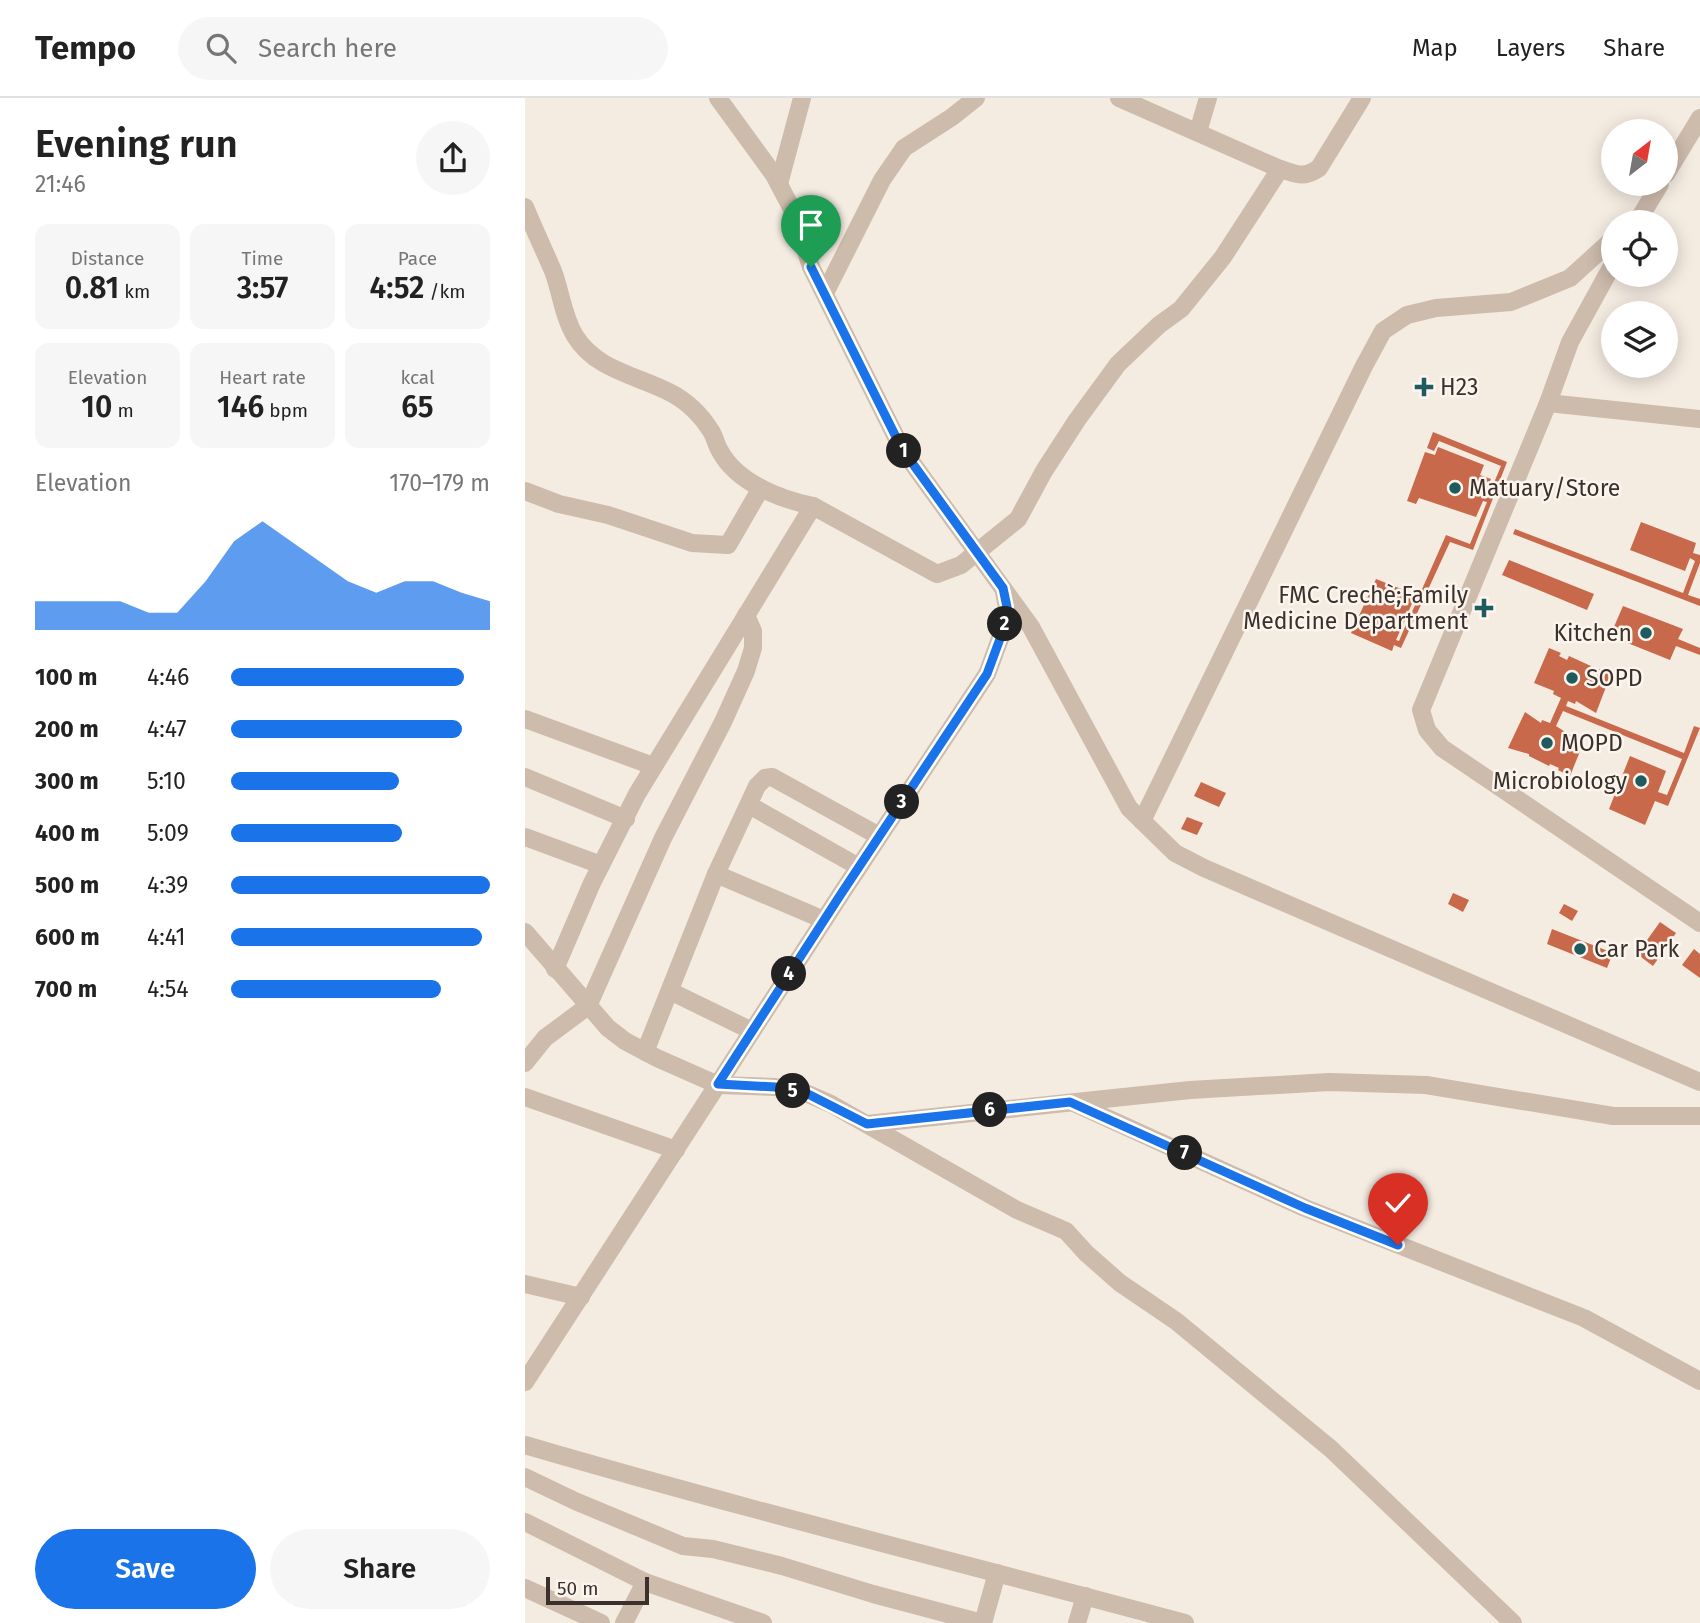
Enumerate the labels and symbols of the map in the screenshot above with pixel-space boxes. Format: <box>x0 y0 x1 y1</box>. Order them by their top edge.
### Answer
north arrow <box>1601 119 1678 196</box>
pin <box>781 195 841 267</box>
place label: H23 <box>1440 373 1478 401</box>
marker: H23 <box>1414 377 1434 397</box>
pin: 1 <box>887 434 921 468</box>
place label: Matuary/Store <box>1469 474 1620 502</box>
marker: Matuary/Store <box>1447 480 1463 496</box>
place label: FMC Crechè;Family Medicine Department <box>1243 581 1469 635</box>
marker: FMC Crechè;Family Medicine Department <box>1474 598 1494 618</box>
pin: 2 <box>987 606 1023 642</box>
place label: Kitchen <box>1554 619 1632 647</box>
marker: Kitchen <box>1638 625 1654 641</box>
place label: SOPD <box>1586 664 1643 692</box>
marker: SOPD <box>1564 670 1580 686</box>
place label: MOPD <box>1561 729 1623 757</box>
marker: MOPD <box>1539 735 1555 751</box>
place label: Microbiology <box>1493 767 1628 795</box>
marker: Microbiology <box>1633 773 1649 789</box>
pin: 3 <box>885 784 919 820</box>
place label: Car Park <box>1594 935 1680 963</box>
marker: Car Park <box>1572 941 1588 957</box>
pin: 4 <box>771 956 807 992</box>
pin: 5 <box>775 1074 811 1108</box>
pin: 6 <box>973 1093 1007 1128</box>
pin: 7 <box>1167 1136 1203 1170</box>
pin <box>1368 1173 1428 1245</box>
scale bar <box>546 1574 649 1606</box>

